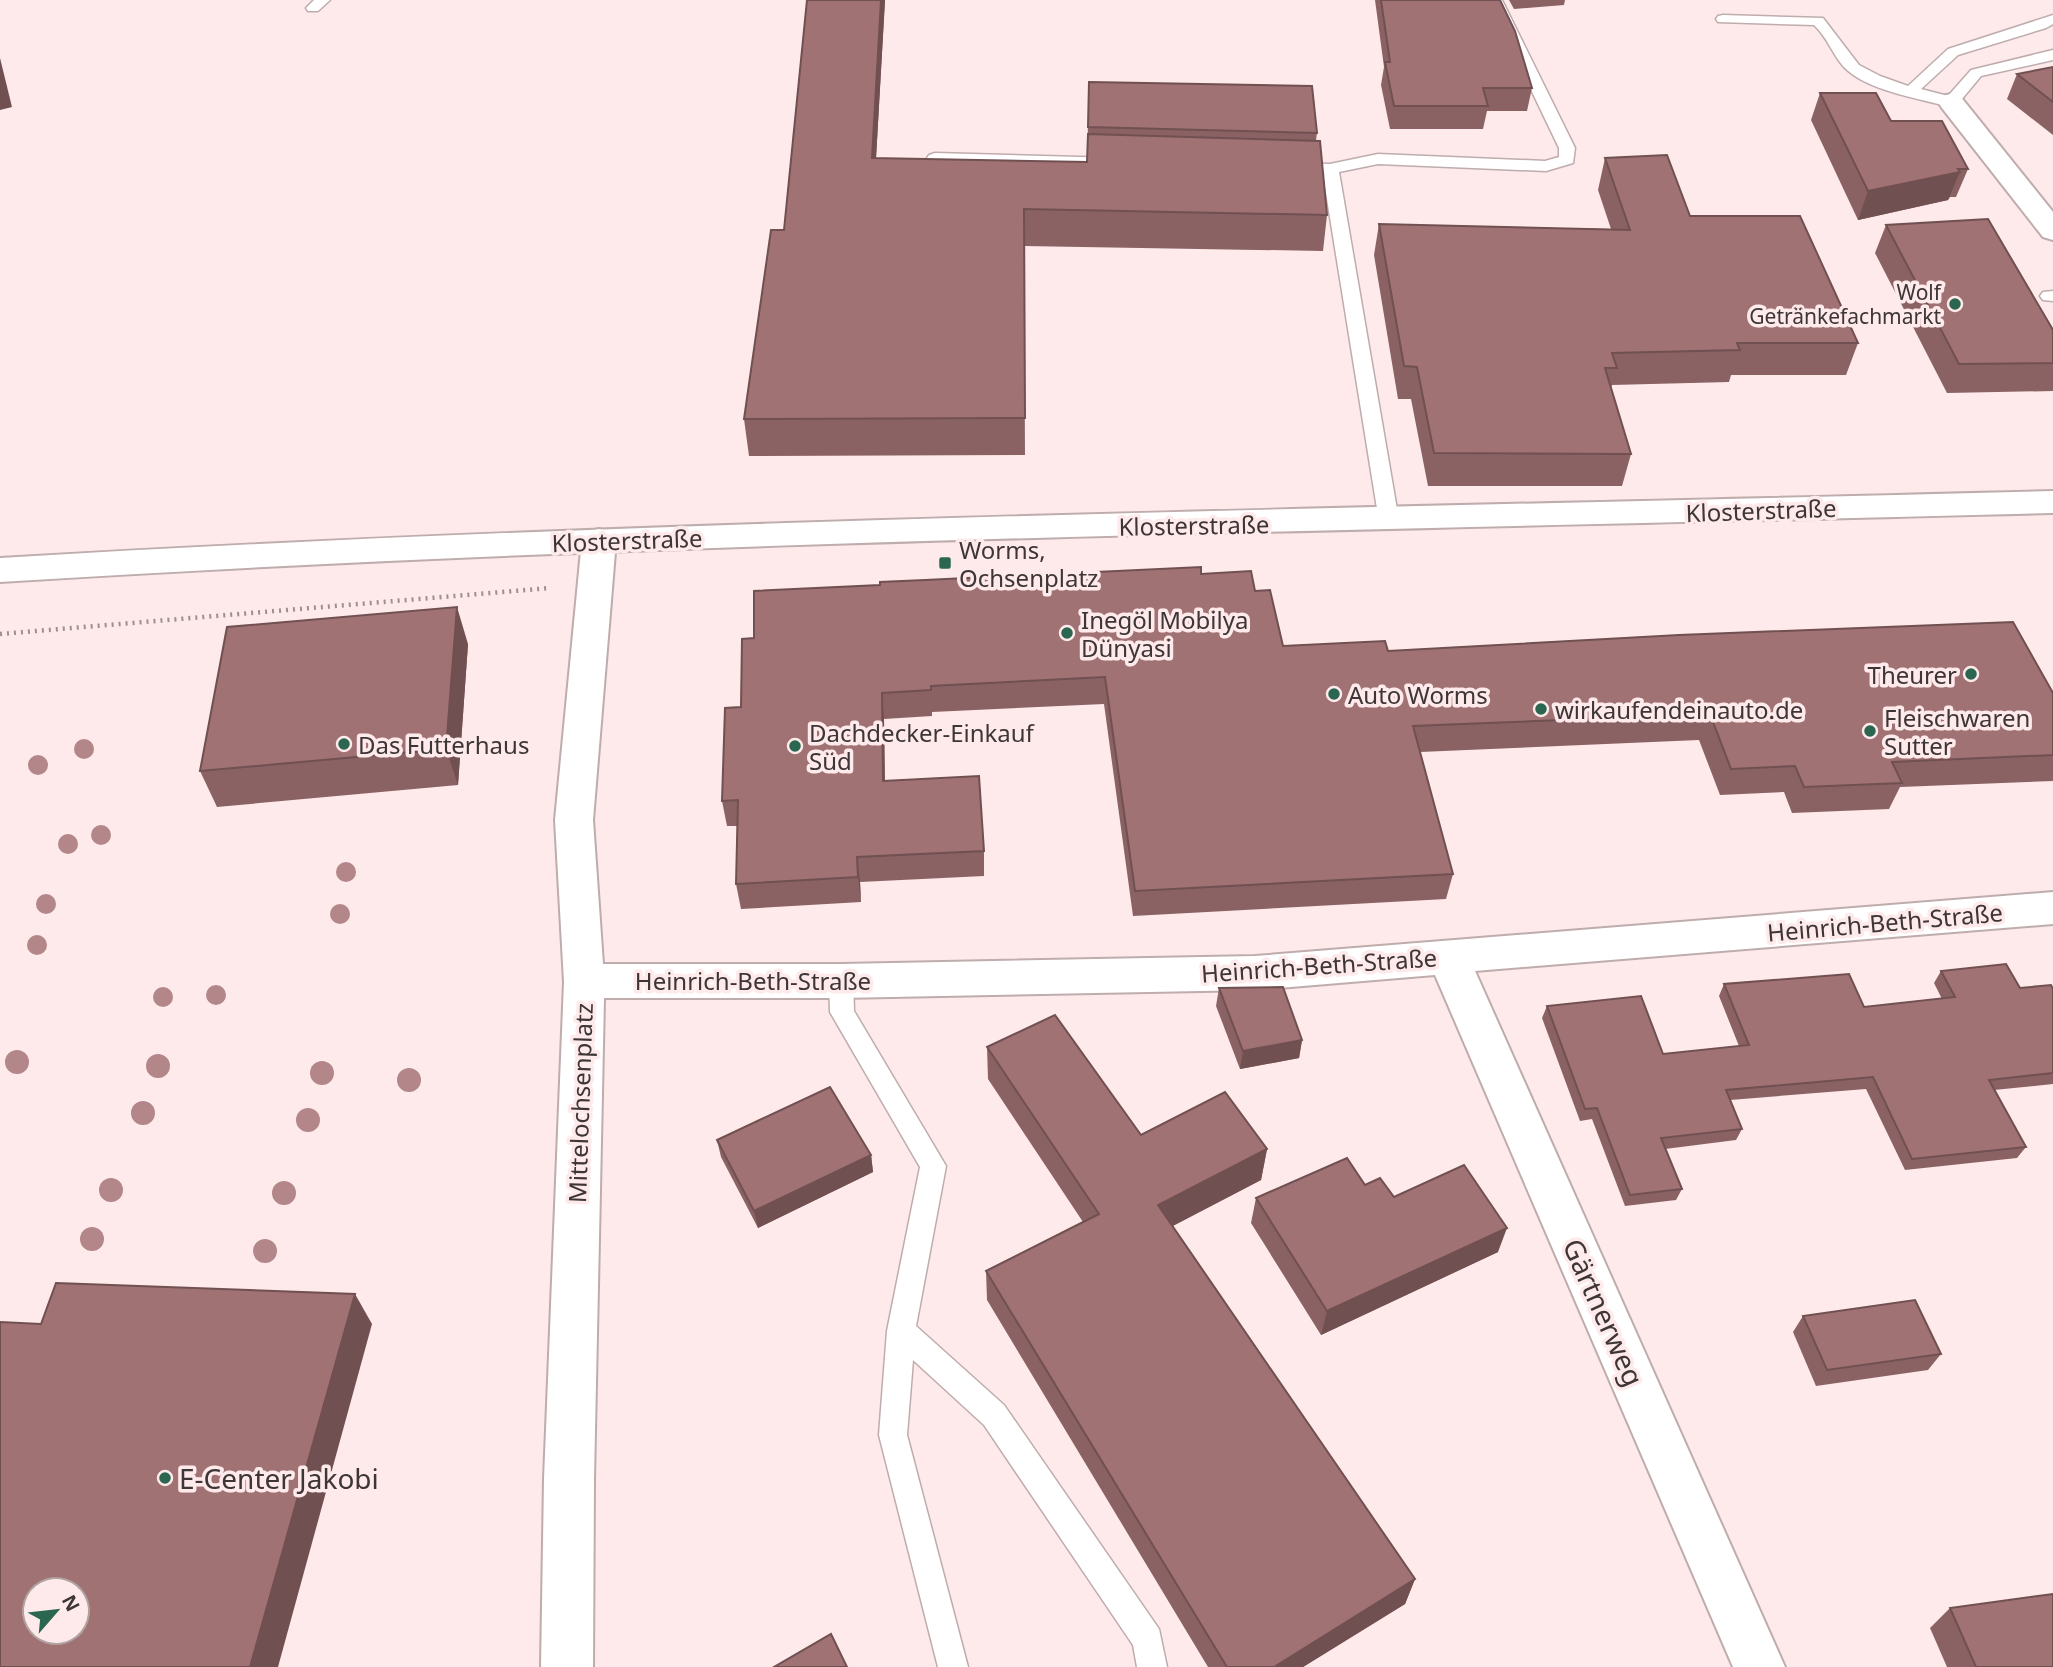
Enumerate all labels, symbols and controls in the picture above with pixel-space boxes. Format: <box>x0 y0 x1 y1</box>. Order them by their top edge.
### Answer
place label: Wolf Getränkefachmarkt <box>1749 278 1943 330</box>
marker: Wolf Getränkefachmarkt <box>1947 296 1963 312</box>
street label: Klosterstraße <box>1685 491 1837 529</box>
street label: Klosterstraße <box>1118 507 1270 543</box>
street label: Klosterstraße <box>551 521 703 559</box>
place label: Worms, Ochsenplatz <box>959 533 1098 594</box>
marker: Worms, Ochsenplatz <box>937 555 953 571</box>
place label: Inegöl Mobilya Dünyasi <box>1081 603 1248 664</box>
marker: Inegöl Mobilya Dünyasi <box>1059 625 1075 641</box>
place label: Theurer <box>1868 658 1957 691</box>
marker: Theurer <box>1963 666 1979 682</box>
place label: Auto Worms <box>1348 678 1488 711</box>
marker: Auto Worms <box>1326 686 1342 702</box>
place label: wirkaufendeinauto.de <box>1555 693 1803 726</box>
marker: wirkaufendeinauto.de <box>1533 701 1549 717</box>
place label: Fleischwaren Sutter <box>1884 701 2030 762</box>
place label: Dachdecker-Einkauf Süd <box>809 716 1036 777</box>
marker: Fleischwaren Sutter <box>1862 723 1878 739</box>
place label: Das Futterhaus <box>358 728 529 761</box>
marker: Das Futterhaus <box>336 736 352 752</box>
marker: Dachdecker-Einkauf Süd <box>787 738 803 754</box>
street label: Heinrich-Beth-Straße <box>1766 895 2004 949</box>
street label: Heinrich-Beth-Straße <box>1200 940 1438 990</box>
street label: Heinrich-Beth-Straße <box>635 964 871 997</box>
street label: Mittelochsenplatz <box>560 1002 600 1204</box>
street label: Gärtnerweg <box>1555 1232 1653 1392</box>
place label: E-Center Jakobi <box>179 1459 379 1497</box>
marker: E-Center Jakobi <box>157 1470 173 1486</box>
north arrow <box>21 1576 91 1646</box>
text: N <box>56 1590 86 1616</box>

